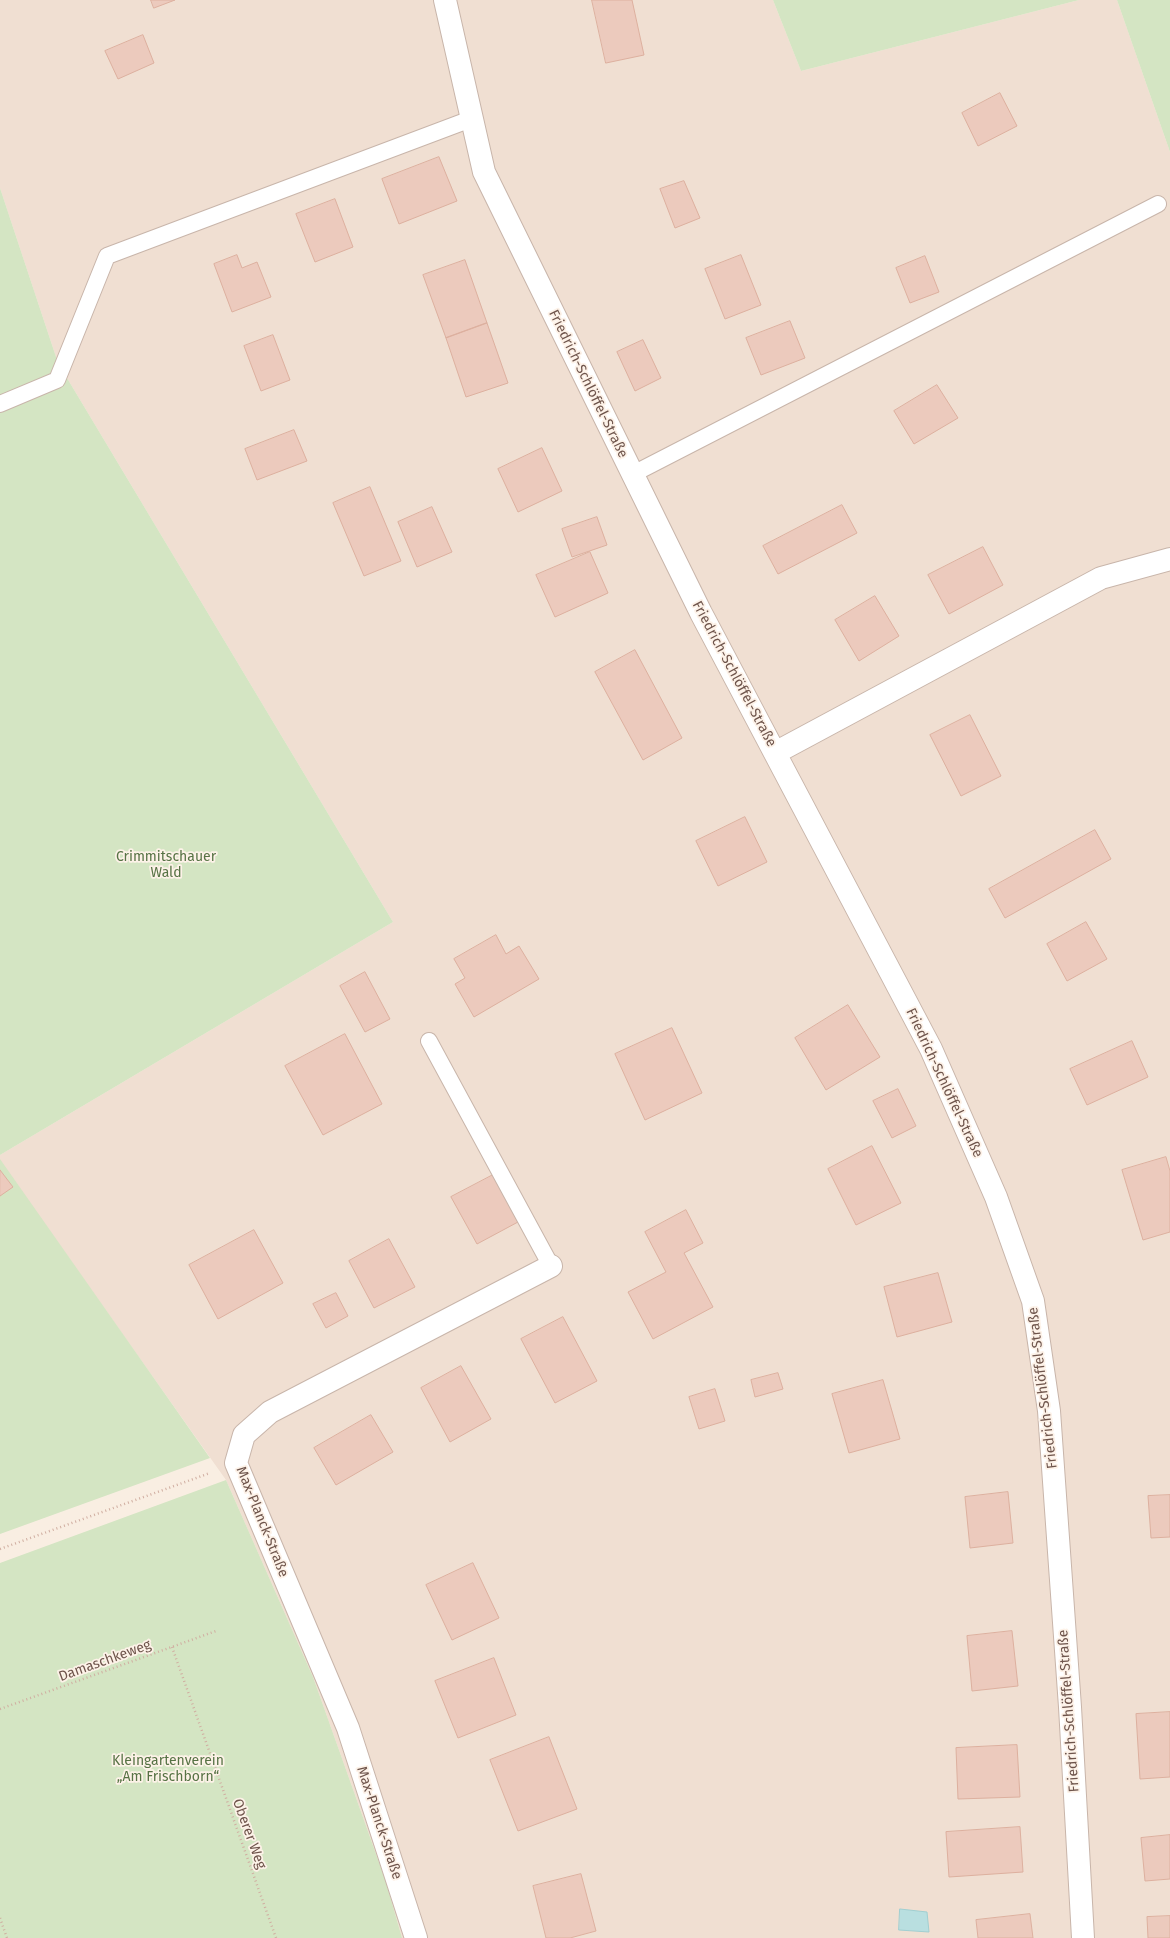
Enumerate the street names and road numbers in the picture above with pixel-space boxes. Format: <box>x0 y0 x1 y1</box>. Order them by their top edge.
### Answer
street label: Friedrich-Schlöffel-Straße <box>545 307 631 461</box>
street label: Friedrich-Schlöffel-Straße <box>688 598 780 750</box>
street label: Friedrich-Schlöffel-Straße <box>902 1006 986 1160</box>
street label: Friedrich-Schlöffel-Straße <box>1025 1306 1061 1470</box>
street label: Max-Planck-Straße <box>232 1464 292 1580</box>
street label: Friedrich-Schlöffel-Straße <box>1055 1629 1083 1793</box>
street label: Damaschkeweg <box>57 1637 153 1685</box>
street label: Max-Planck-Straße <box>353 1764 405 1882</box>
street label: Oberer Weg <box>229 1797 269 1871</box>

